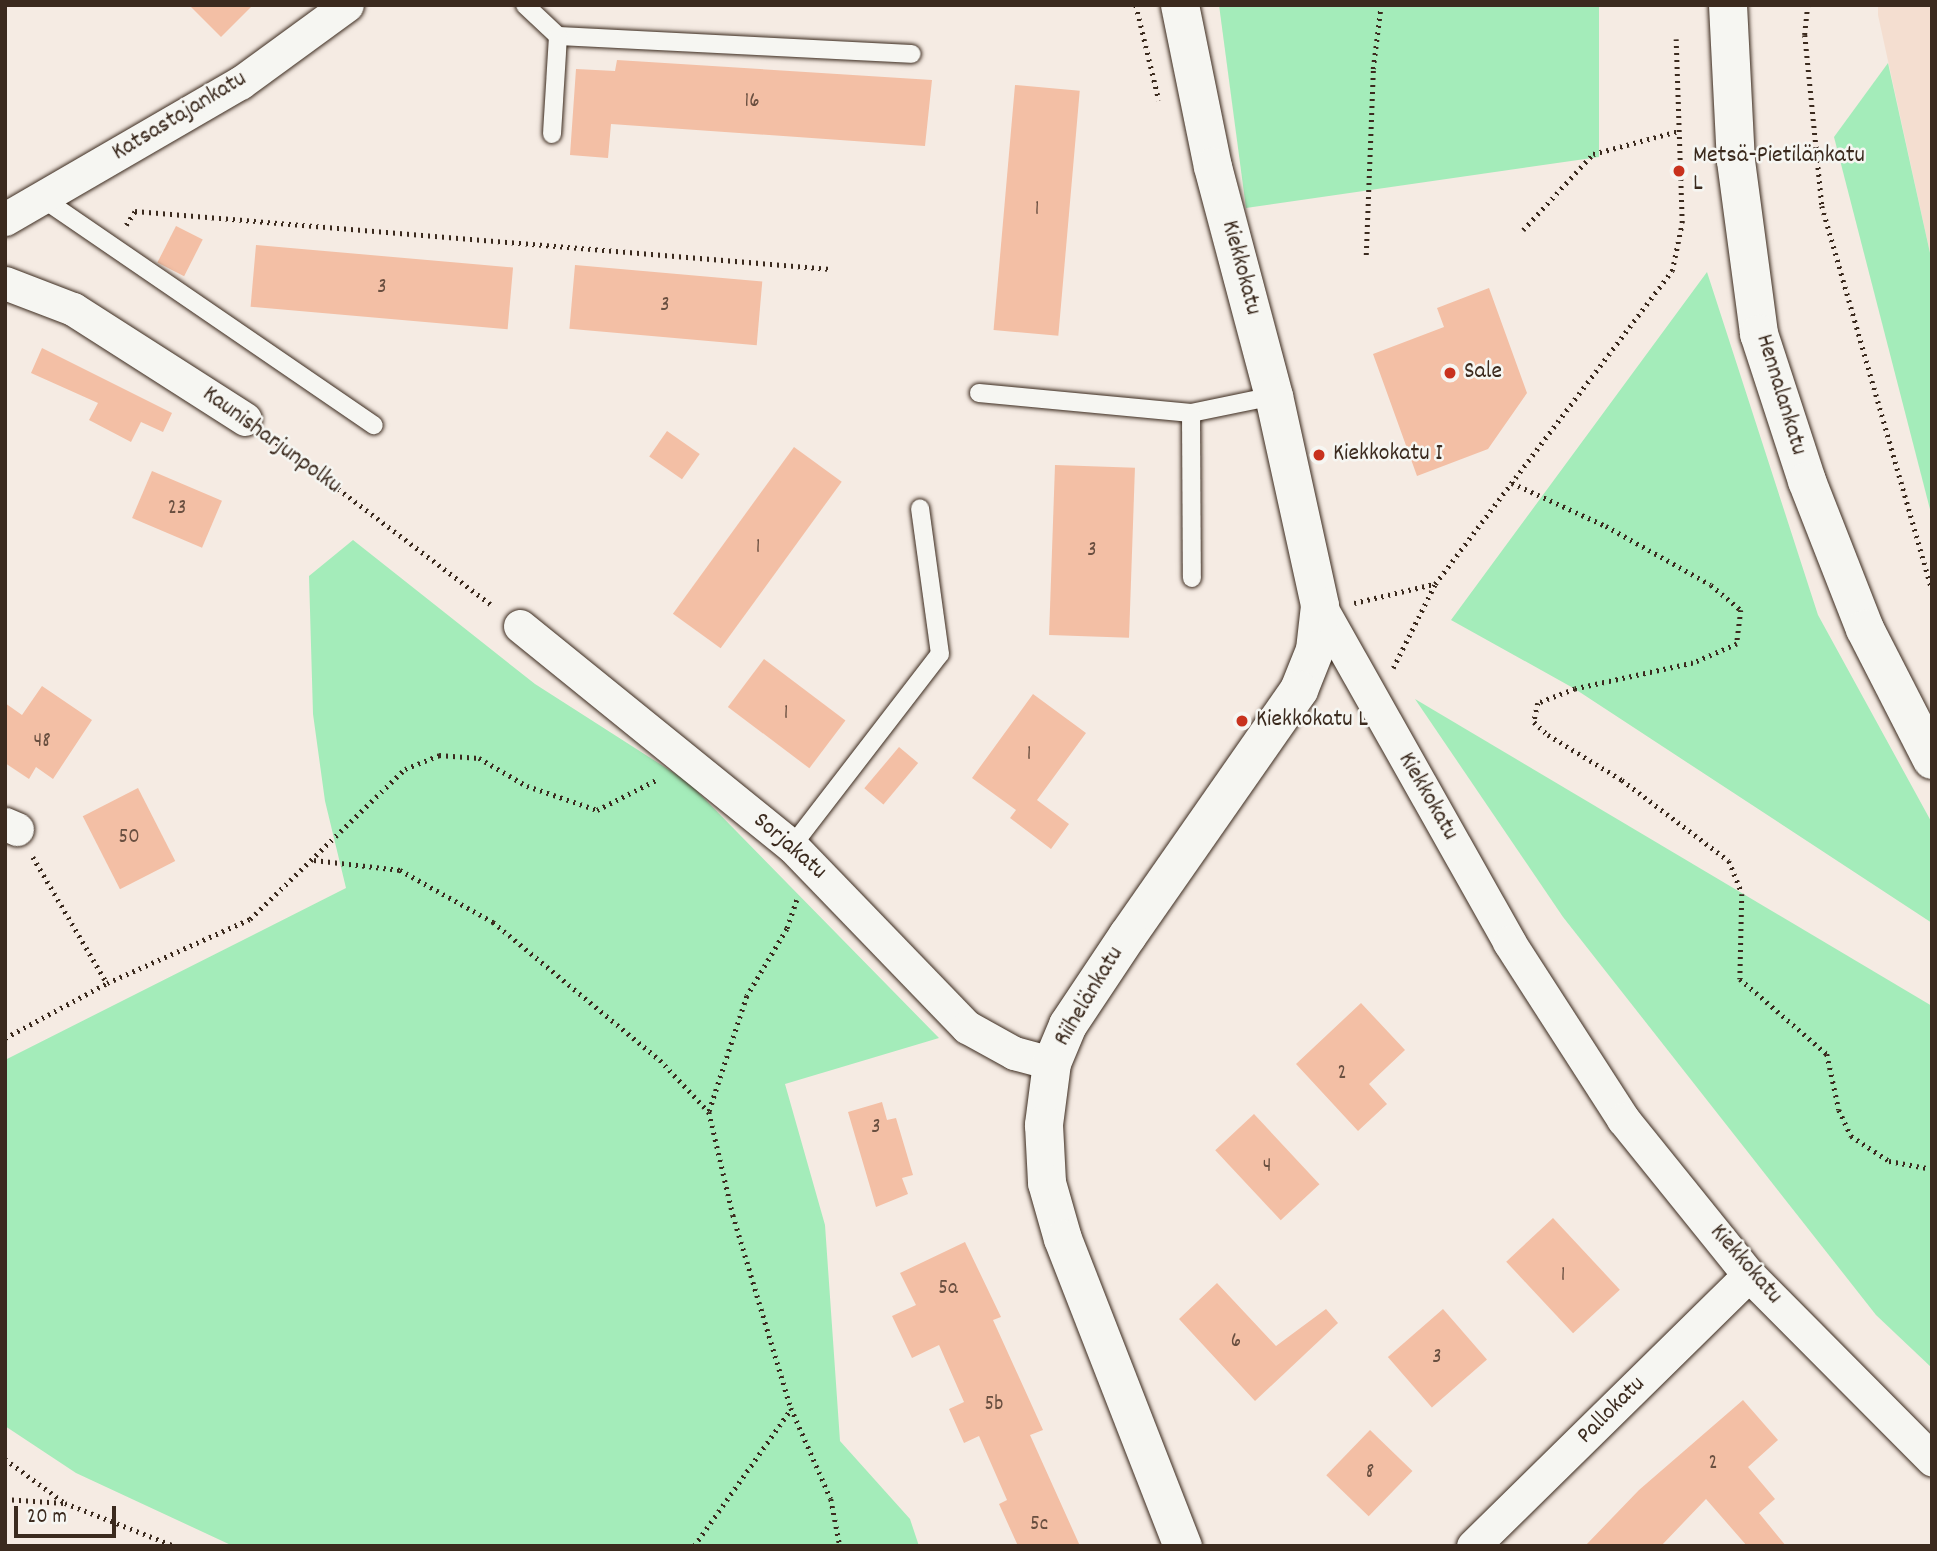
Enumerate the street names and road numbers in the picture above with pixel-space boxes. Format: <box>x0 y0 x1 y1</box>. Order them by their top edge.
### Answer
street label: Katsastajankatu <box>108 66 252 168</box>
street label: Kiekkokatu <box>1214 218 1266 318</box>
street label: Hennalankatu <box>1748 331 1812 459</box>
street label: Kaunisharjunpolku <box>196 381 346 501</box>
street label: Kiekkokatu <box>1390 748 1464 846</box>
street label: Sorjakatu <box>746 807 832 887</box>
street label: Riihelänkatu <box>1049 942 1131 1052</box>
street label: Kiekkokatu <box>1702 1219 1788 1311</box>
street label: Pallokatu <box>1572 1371 1652 1451</box>

